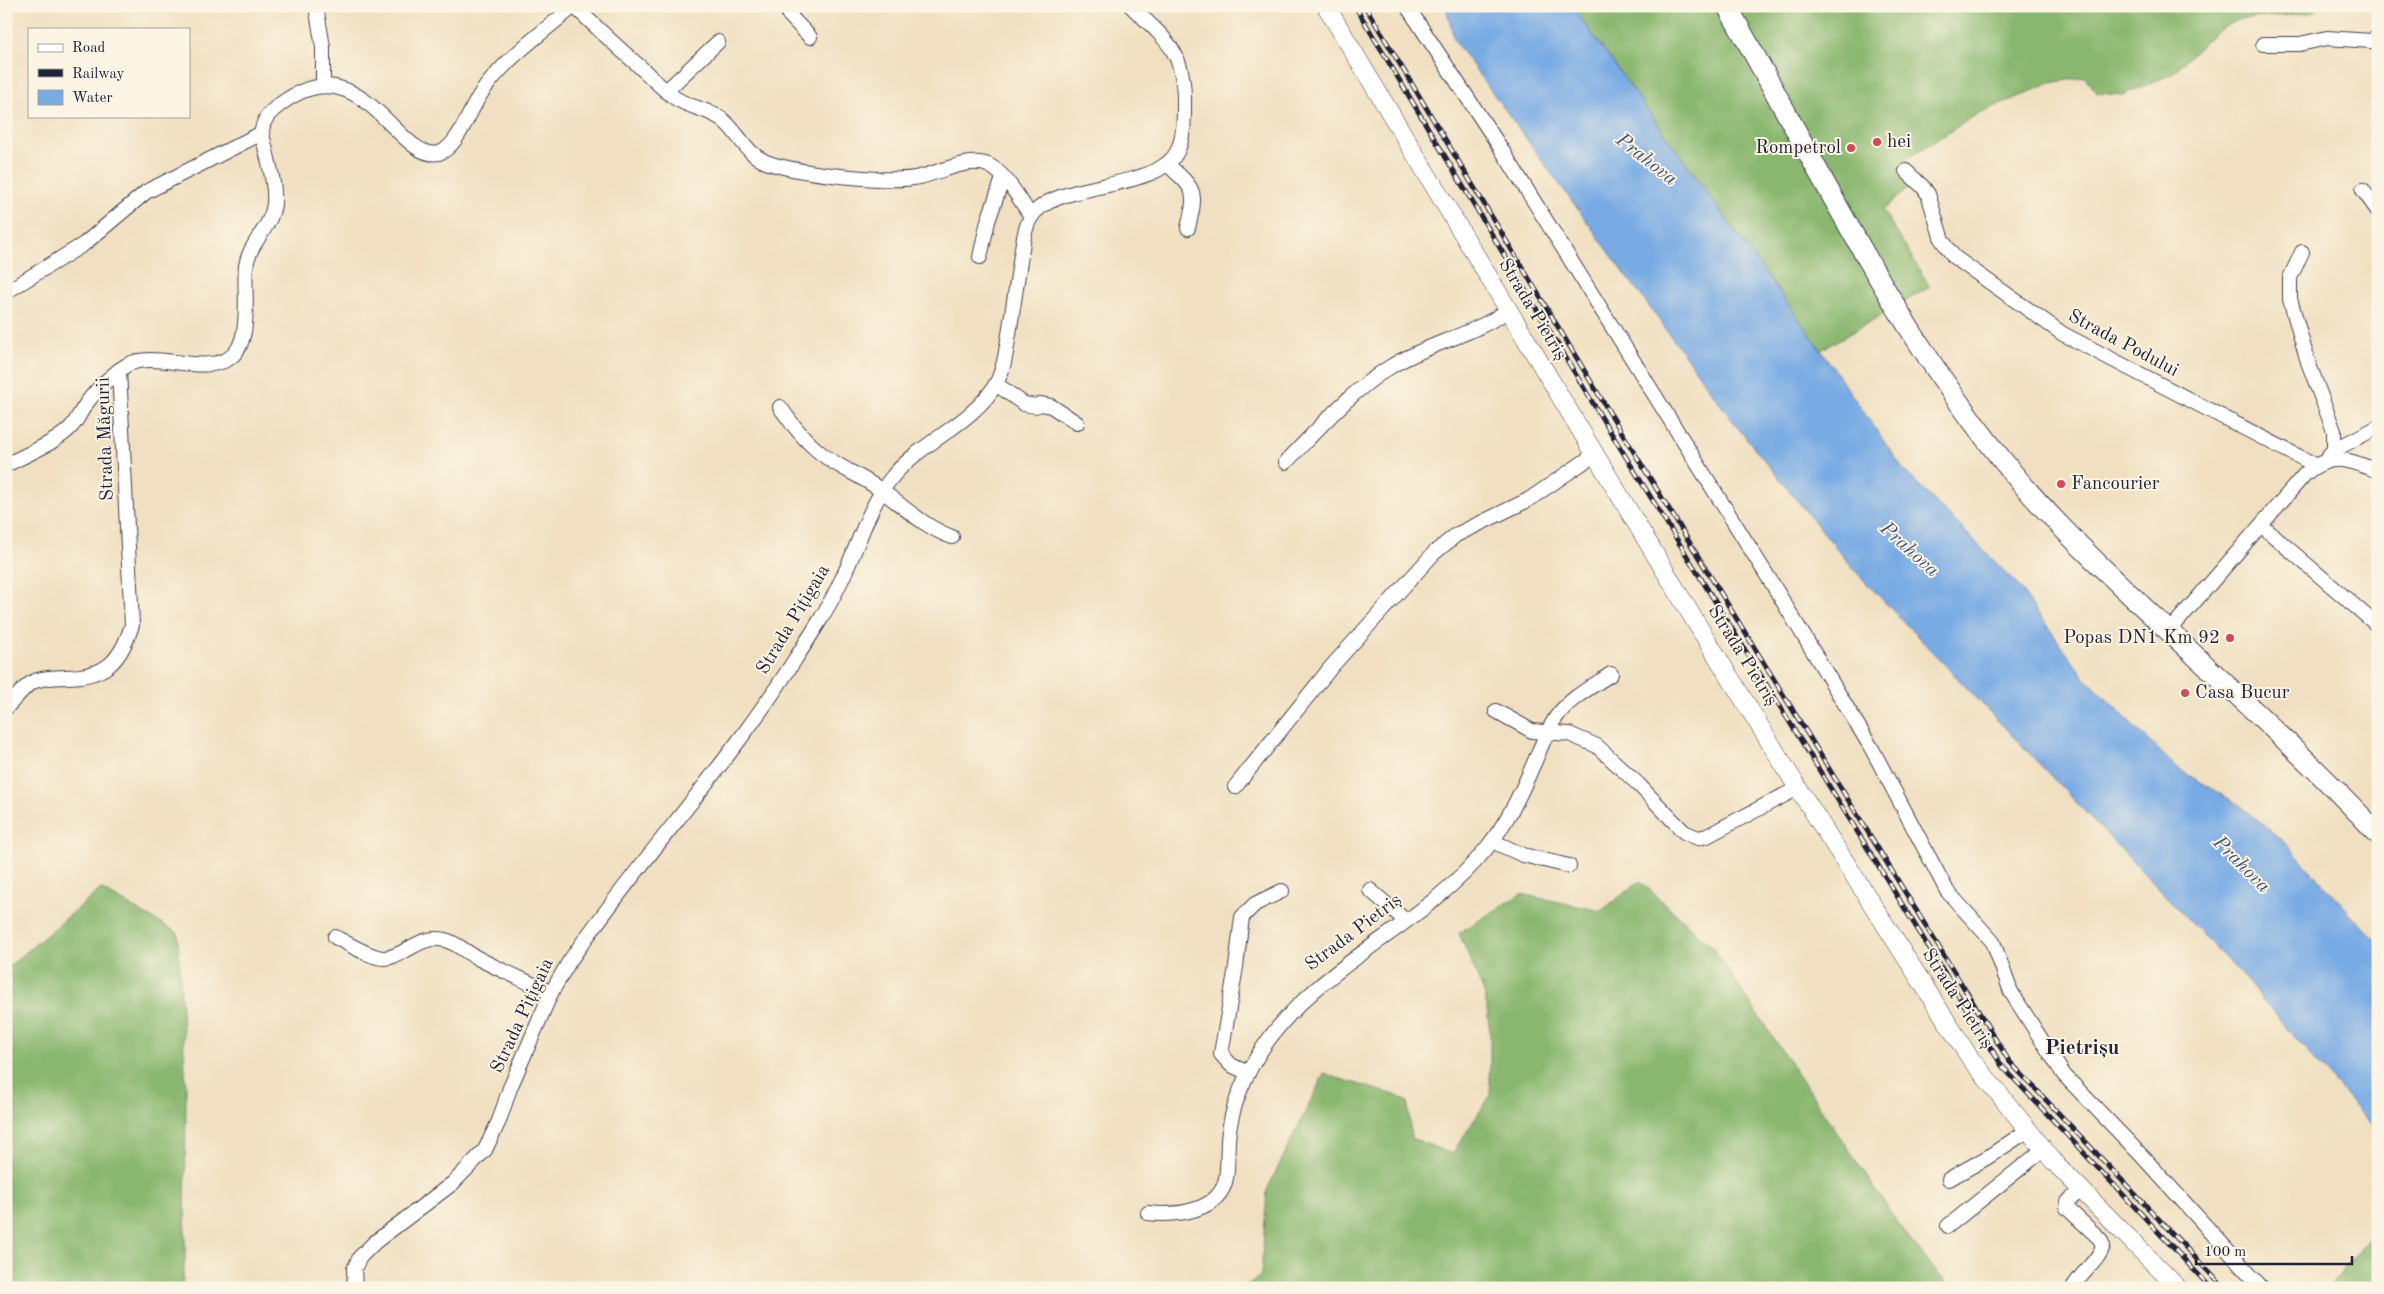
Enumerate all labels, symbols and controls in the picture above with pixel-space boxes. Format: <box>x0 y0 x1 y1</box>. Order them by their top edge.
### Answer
legend <box>28 28 190 118</box>
text: Road <box>72 41 106 56</box>
text: Railway <box>72 67 125 82</box>
text: Water <box>72 91 113 106</box>
water label: Prahova <box>1611 129 1681 190</box>
place label: hei <box>1887 133 1911 152</box>
marker: hei <box>1871 136 1883 148</box>
place label: Rompetrol <box>1755 139 1841 158</box>
marker: Rompetrol <box>1845 142 1857 154</box>
street label: Strada Pietriș <box>1494 256 1570 364</box>
street label: Strada Podului <box>2065 307 2181 381</box>
street label: Strada Măgurii <box>94 377 118 501</box>
place label: Fancourier <box>2071 475 2160 494</box>
marker: Fancourier <box>2055 478 2067 490</box>
water label: Prahova <box>1875 518 1943 582</box>
street label: Strada Pițigaia <box>754 561 834 678</box>
street label: Strada Pietriș <box>1704 602 1780 710</box>
place label: Popas DN1 Km 92 <box>2063 629 2220 648</box>
marker: Popas DN1 Km 92 <box>2224 632 2236 644</box>
place label: Casa Bucur <box>2195 684 2290 703</box>
marker: Casa Bucur <box>2179 687 2191 699</box>
water label: Prahova <box>2208 832 2274 898</box>
street label: Strada Pietriș <box>1302 891 1406 975</box>
street label: Strada Pietriș <box>1918 946 1996 1052</box>
street label: Strada Pițigaia <box>488 955 558 1076</box>
district label: Pietrișu <box>2045 1038 2119 1059</box>
scale bar <box>2196 1234 2353 1266</box>
text: 100 m <box>2204 1245 2246 1260</box>

